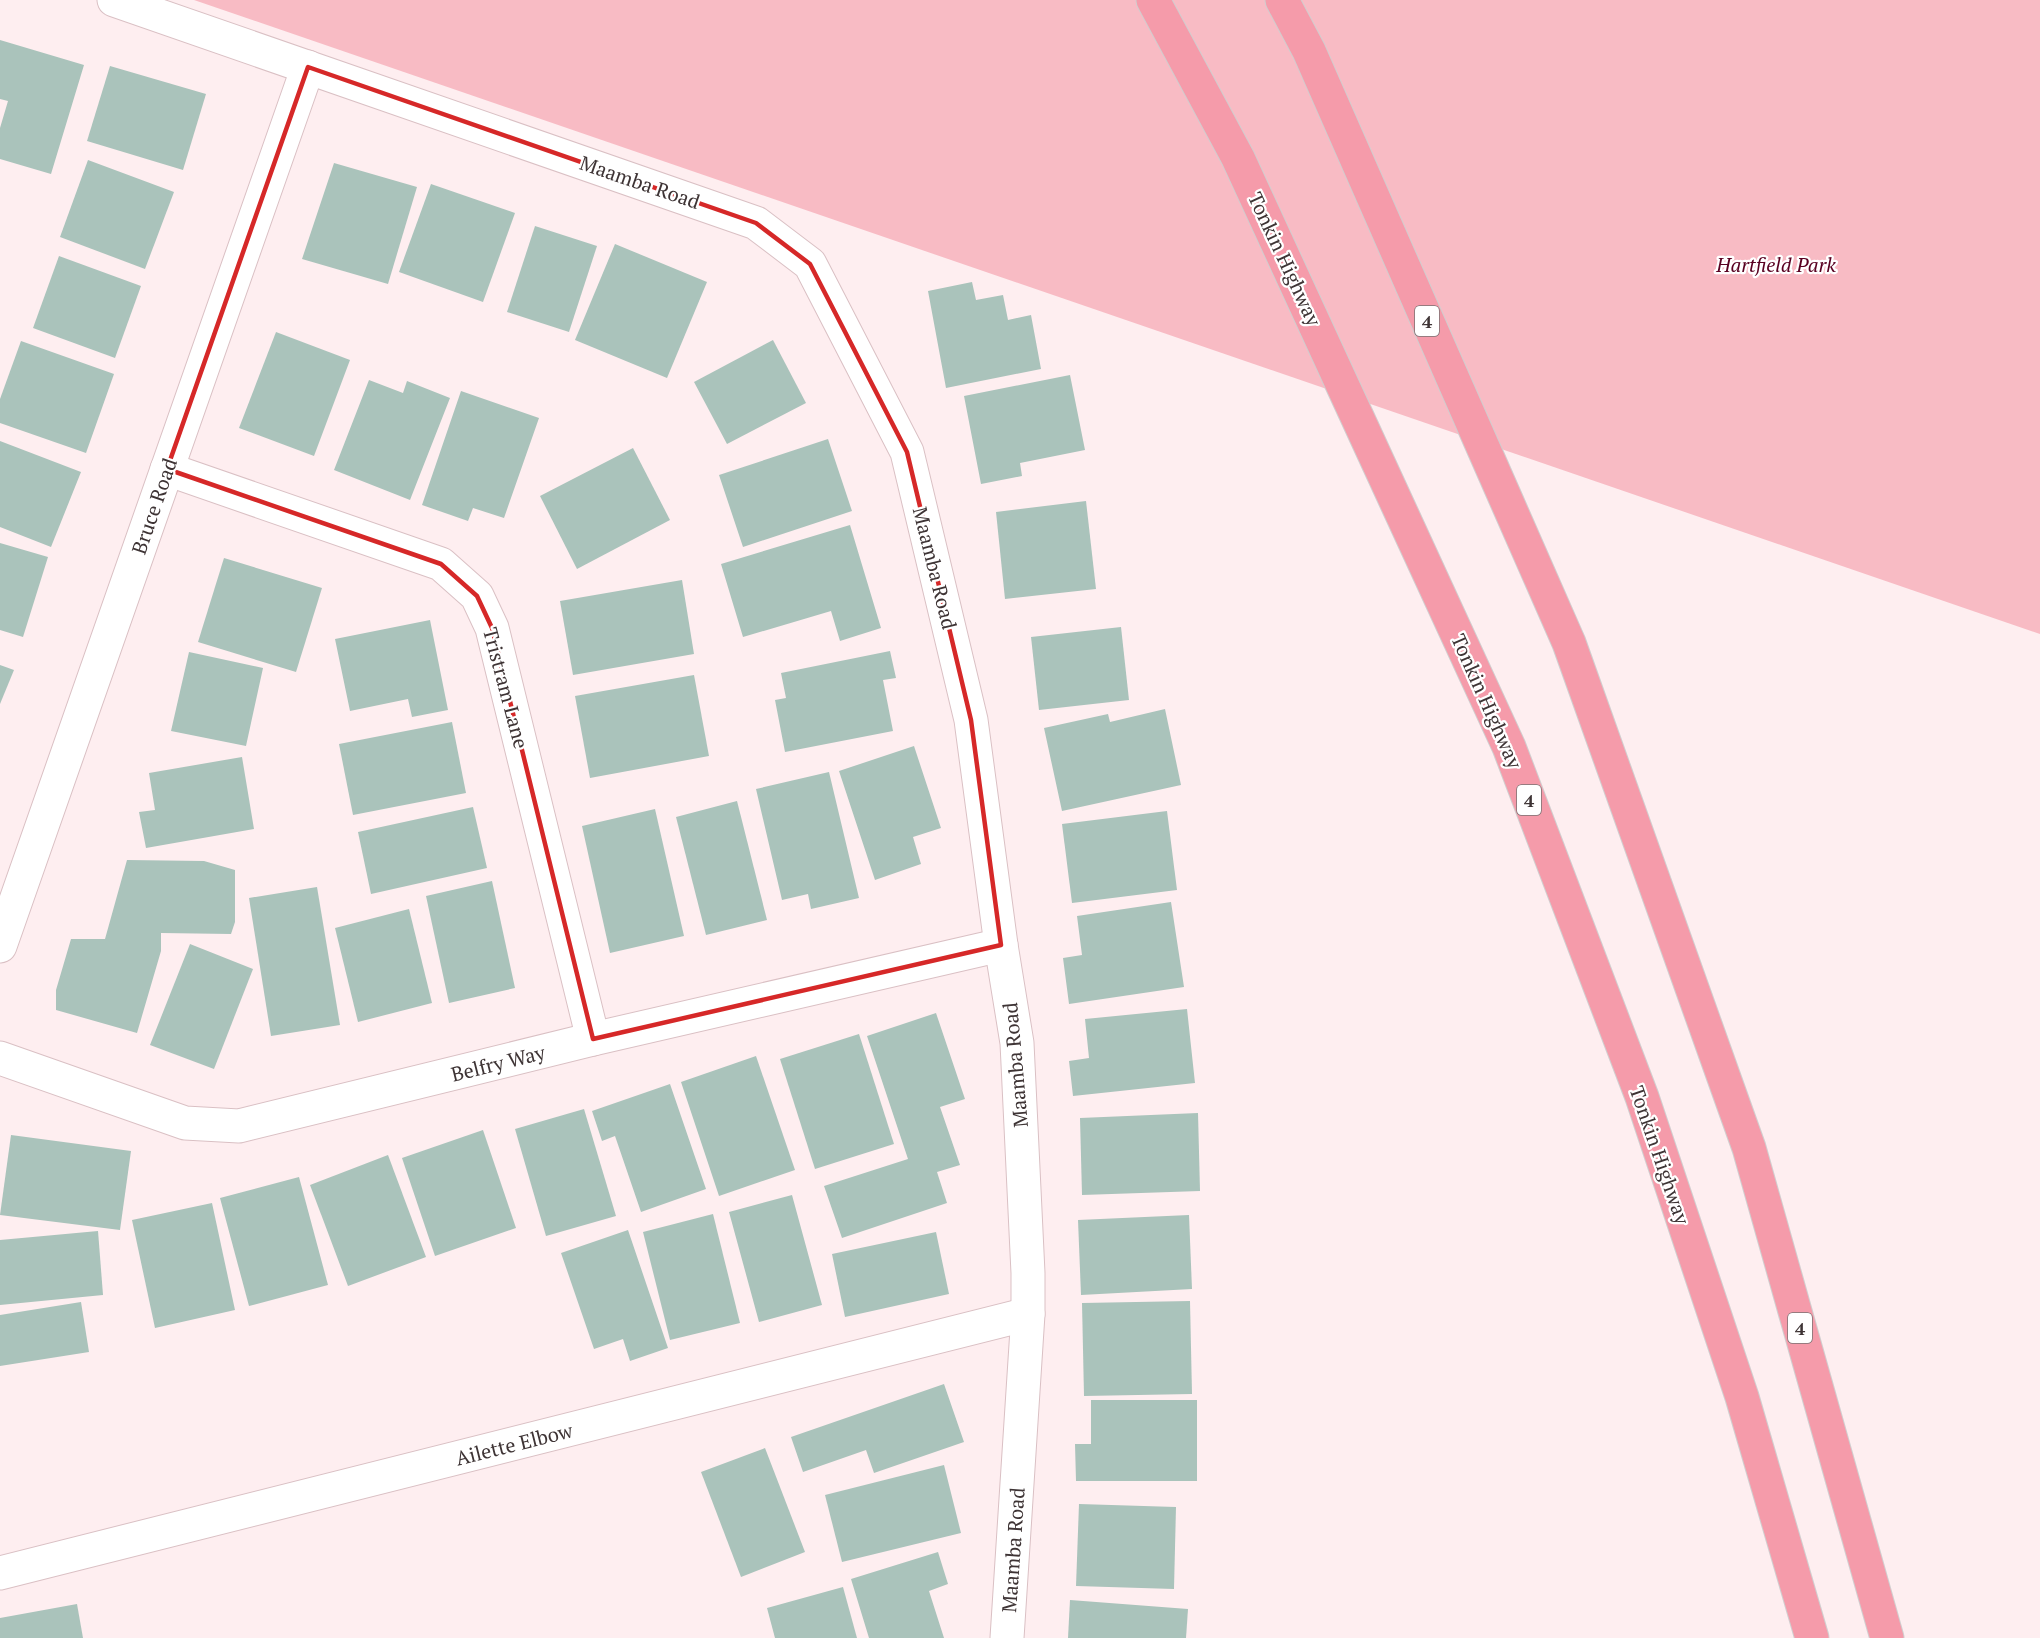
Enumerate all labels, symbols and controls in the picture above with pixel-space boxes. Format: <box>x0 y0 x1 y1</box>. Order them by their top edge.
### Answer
street label: Maamba Road <box>576 149 704 215</box>
street label: Tonkin Highway <box>1242 188 1328 331</box>
park label: Hartfield Park <box>1715 251 1836 278</box>
road number: 4 <box>1415 306 1439 336</box>
street label: Bruce Road <box>125 454 183 558</box>
street label: Maamba Road <box>907 504 963 632</box>
street label: Tristram Lane <box>477 624 535 752</box>
street label: Tonkin Highway <box>1445 629 1529 773</box>
road number: 4 <box>1517 785 1541 815</box>
street label: Maamba Road <box>996 1001 1034 1129</box>
street label: Belfry Way <box>448 1038 549 1088</box>
street label: Tonkin Highway <box>1624 1082 1697 1229</box>
road number: 4 <box>1788 1313 1812 1343</box>
street label: Ailette Elbow <box>453 1416 576 1472</box>
street label: Maamba Road <box>995 1487 1031 1613</box>

